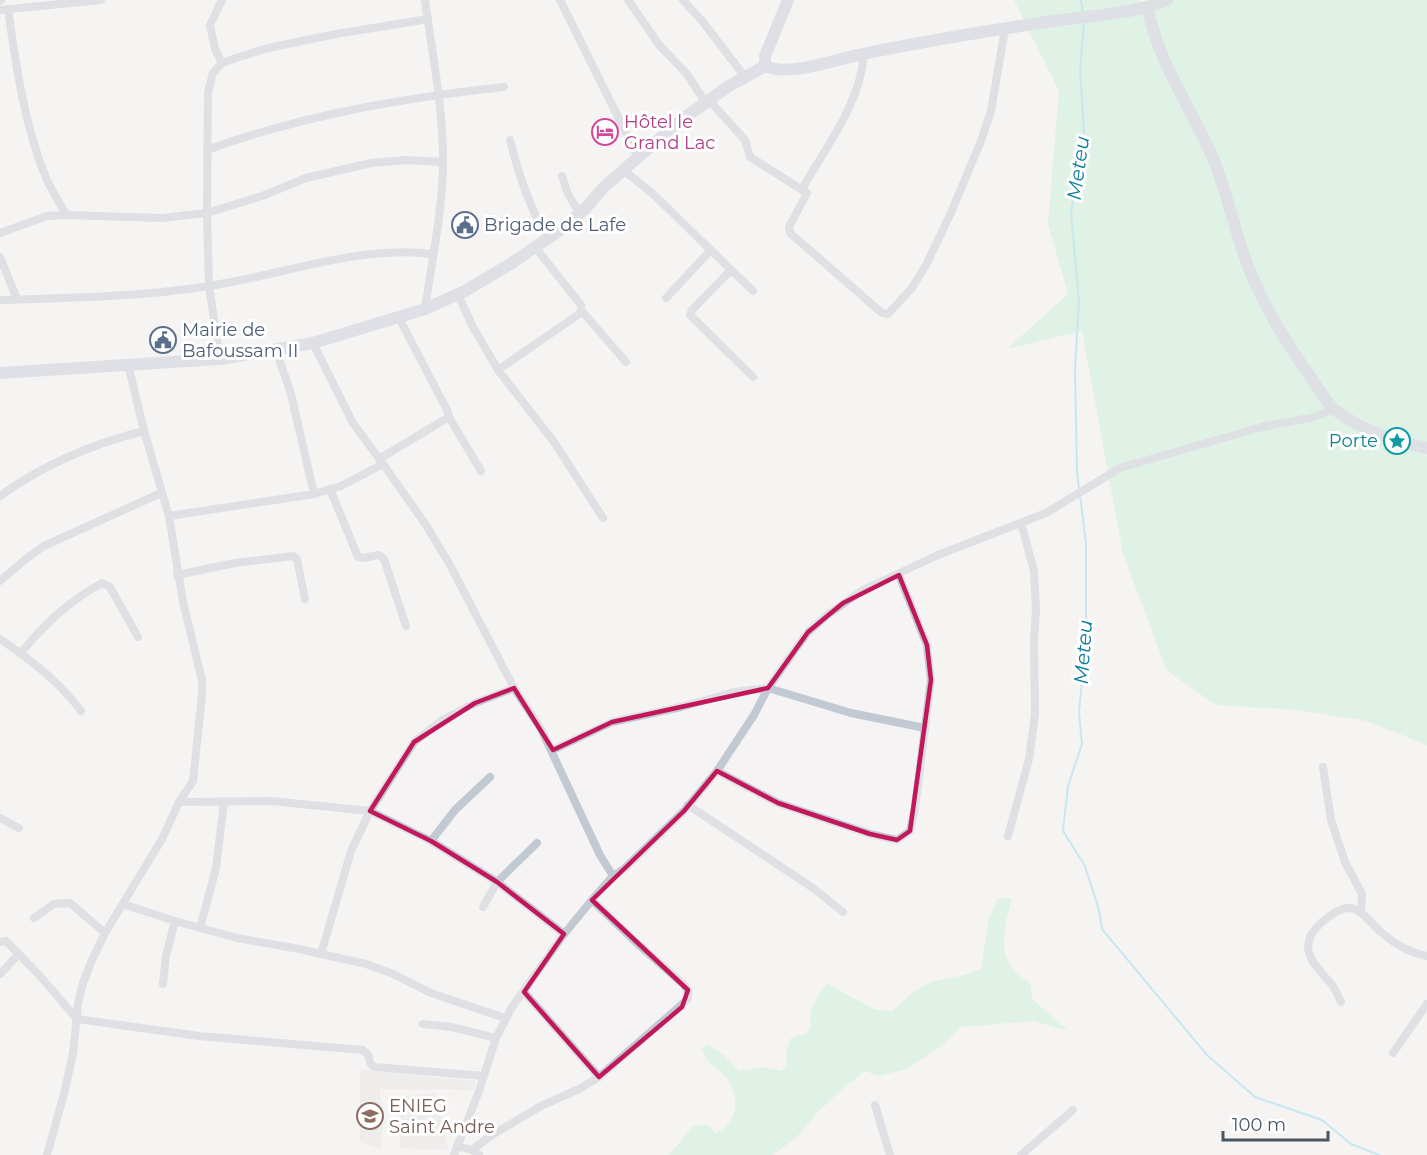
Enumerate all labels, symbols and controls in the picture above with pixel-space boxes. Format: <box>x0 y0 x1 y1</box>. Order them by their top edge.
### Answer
place label: Hôtel le Grand Lac <box>624 111 715 154</box>
hotel icon: Hôtel le Grand Lac <box>590 117 620 147</box>
water label: Meteu <box>1062 134 1094 202</box>
public building icon: Brigade de Lafe <box>450 210 480 240</box>
place label: Brigade de Lafe <box>484 214 626 236</box>
place label: Mairie de Bafoussam II <box>182 319 298 362</box>
public building icon: Mairie de Bafoussam II <box>148 325 178 355</box>
place icon: Porte <box>1382 426 1412 456</box>
place label: Porte <box>1329 430 1378 452</box>
water label: Meteu <box>1069 619 1097 685</box>
place label: ENIEG Saint Andre <box>389 1095 495 1138</box>
school or university icon: ENIEG Saint Andre <box>355 1101 385 1131</box>
scale bar <box>1223 1104 1328 1142</box>
text: 100 m <box>1232 1114 1286 1136</box>

